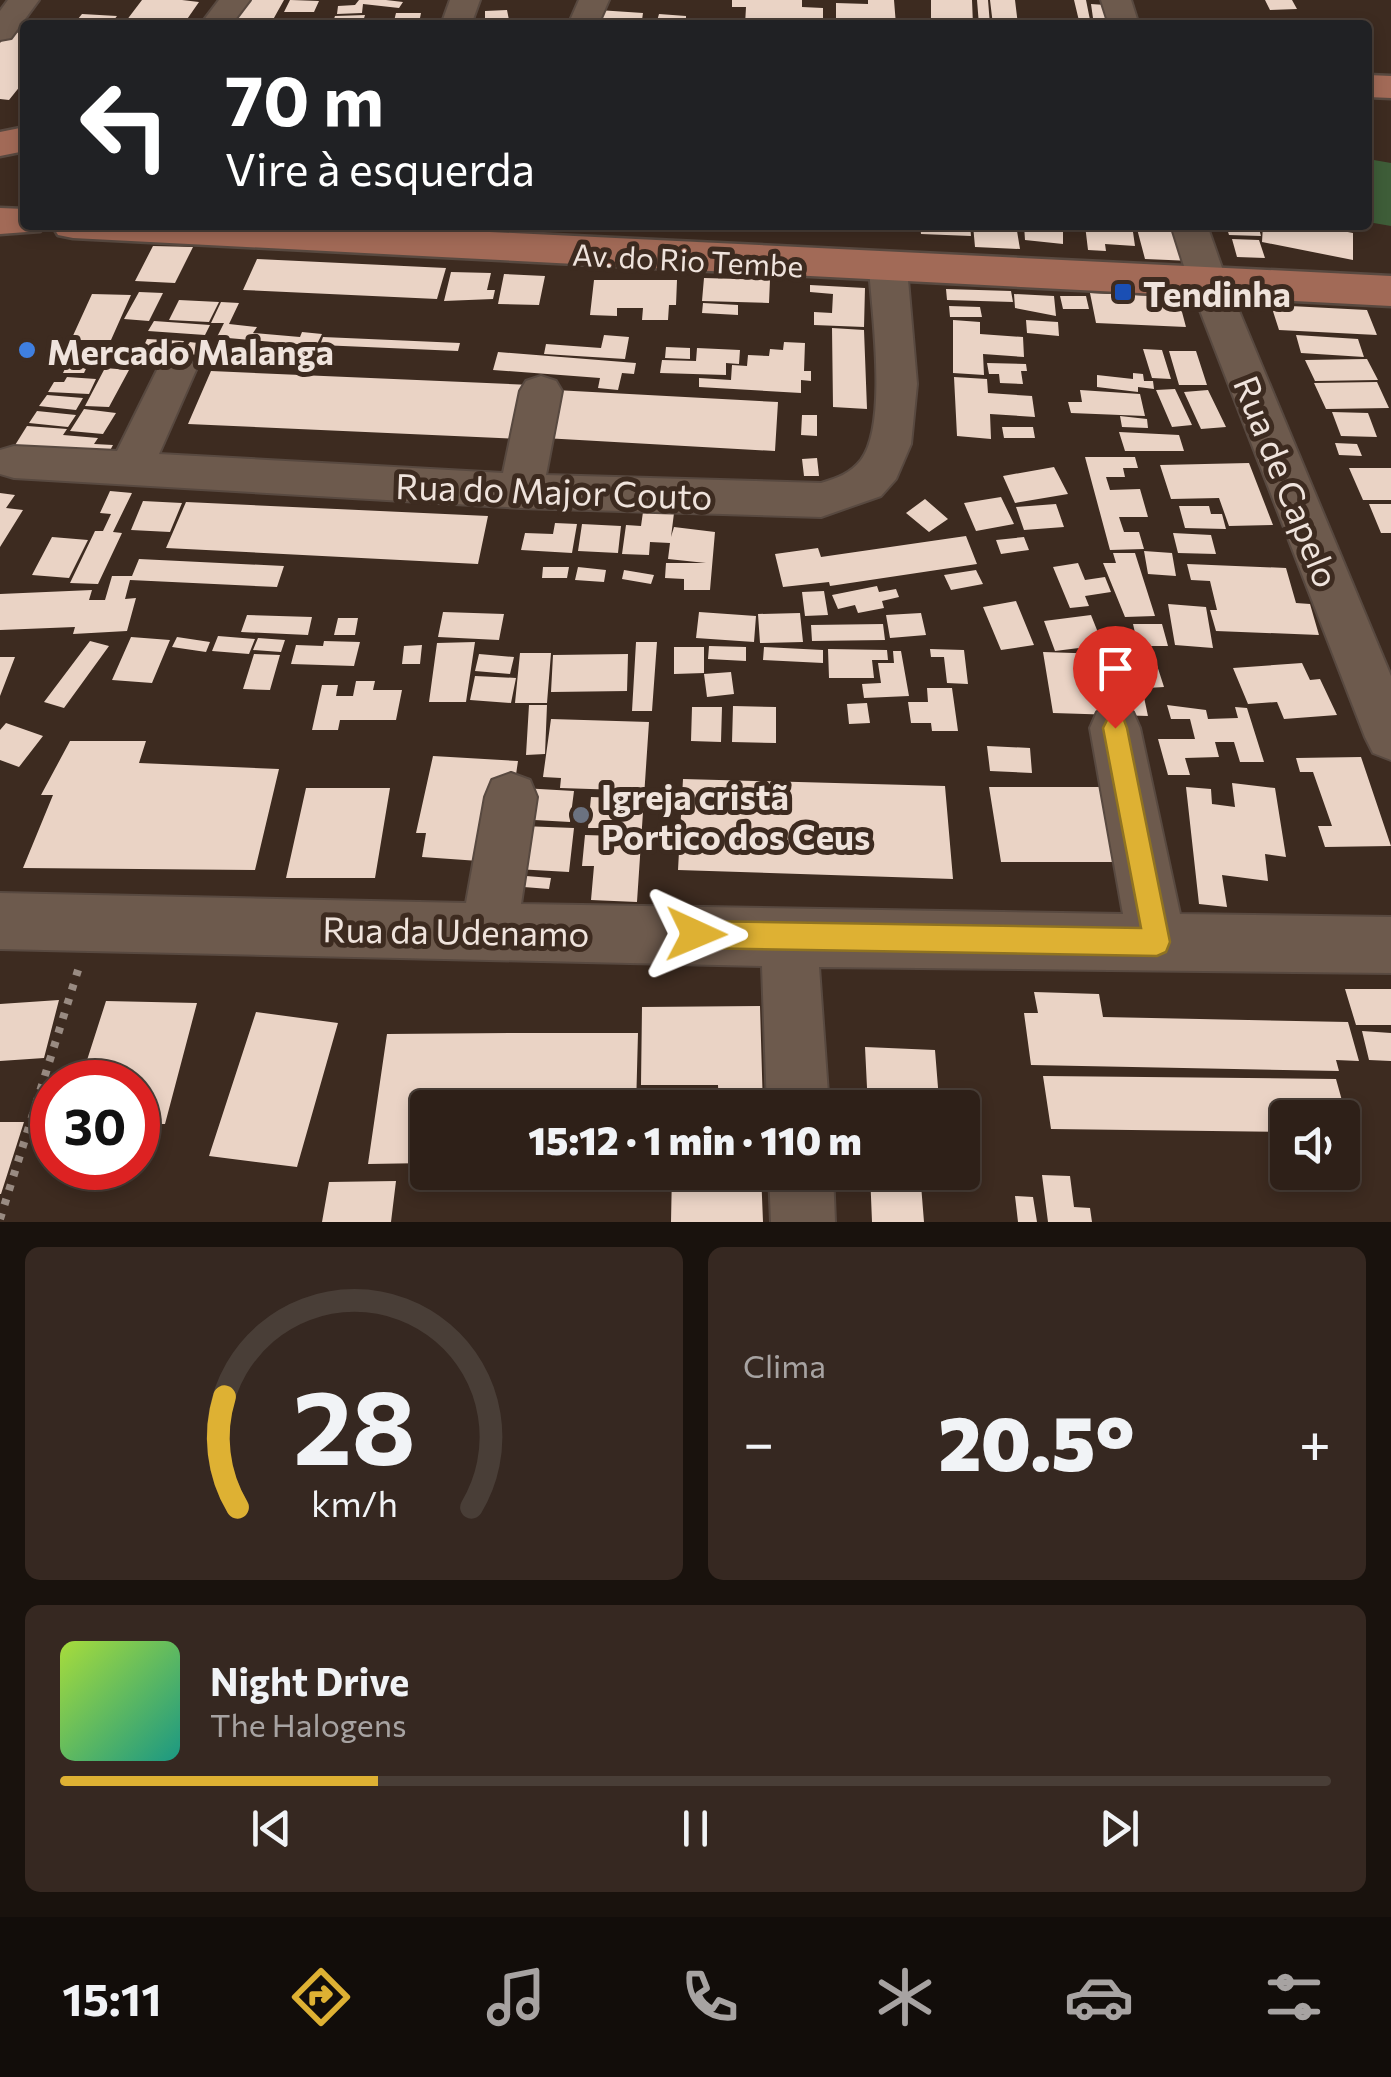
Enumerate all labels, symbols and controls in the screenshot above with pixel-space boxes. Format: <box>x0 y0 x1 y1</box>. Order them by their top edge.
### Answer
text: 70 m <box>225 55 384 140</box>
icon: left <box>60 60 190 190</box>
text: Vire à esquerda <box>225 140 535 195</box>
street label: Av. do Rio Tembe <box>572 234 804 284</box>
place label: Tendinha <box>1143 271 1291 314</box>
marker: Tendinha <box>1112 281 1134 303</box>
place label: Mercado Malanga <box>47 329 334 372</box>
marker: Mercado Malanga <box>16 339 38 361</box>
street label: Rua de Capelo <box>1226 369 1350 593</box>
street label: Rua do Major Couto <box>395 463 713 517</box>
pin <box>1073 626 1158 729</box>
icon: arrive <box>1088 641 1143 696</box>
place label: Igreja cristã Portico dos Ceus <box>601 774 870 857</box>
marker: Igreja cristã Portico dos Ceus <box>570 804 592 826</box>
position arrow <box>644 882 748 986</box>
street label: Rua da Udenamo <box>322 906 590 954</box>
speed limit sign: 30 <box>30 1060 160 1190</box>
map controls <box>1270 1100 1360 1190</box>
button: sound <box>1270 1100 1360 1190</box>
text: 15:12 · 1 min · 110 m <box>528 1116 862 1163</box>
text: Clima <box>743 1345 826 1385</box>
text: 28 <box>293 1359 415 1486</box>
text: 20.5° <box>938 1395 1135 1486</box>
text: − <box>743 1407 774 1474</box>
text: + <box>1299 1407 1331 1474</box>
text: km/h <box>311 1481 397 1524</box>
text: Night Drive <box>210 1657 409 1704</box>
text: The Halogens <box>210 1704 407 1744</box>
icon: previous <box>244 1801 299 1856</box>
icon: pause <box>668 1801 723 1856</box>
icon: next <box>1092 1801 1147 1856</box>
icon: directions <box>286 1962 356 2032</box>
icon: music <box>481 1962 551 2032</box>
icon: phone <box>675 1962 745 2032</box>
icon: climate <box>870 1962 940 2032</box>
icon: car <box>1064 1962 1134 2032</box>
icon: filters <box>1259 1962 1329 2032</box>
text: 15:11 <box>62 1970 162 2025</box>

